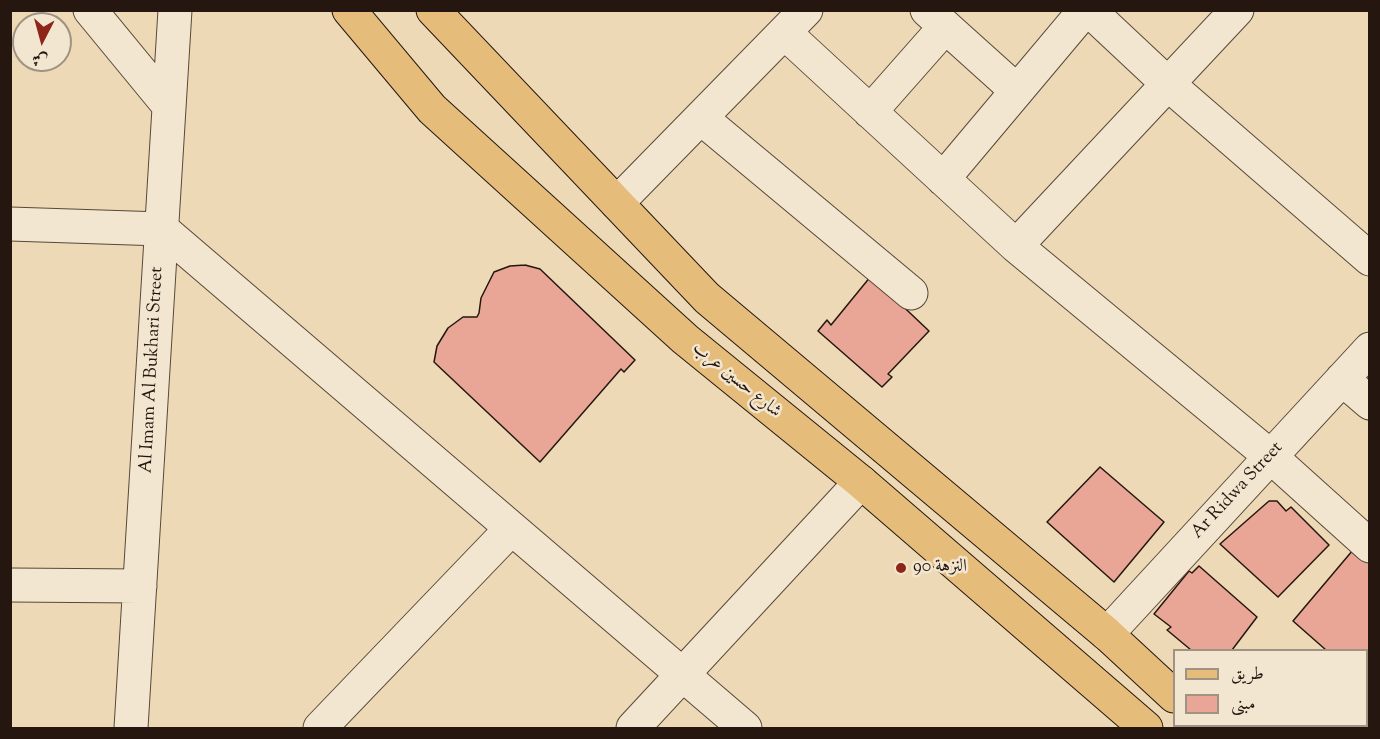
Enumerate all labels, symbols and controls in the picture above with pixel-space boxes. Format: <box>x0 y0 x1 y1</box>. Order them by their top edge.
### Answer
north arrow <box>12 12 72 72</box>
text: ش <box>31 46 49 71</box>
street label: Al Imam Al Bukhari Street <box>137 266 169 474</box>
street label: شارع حسين عرب <box>687 339 785 423</box>
street label: Ar Ridwa Street <box>1188 438 1288 544</box>
place label: النزهة 90 <box>913 557 967 579</box>
marker: النزهة 90 <box>894 561 908 575</box>
legend <box>1173 649 1368 727</box>
text: طريق <box>1231 662 1264 688</box>
text: مبنى <box>1231 692 1256 718</box>

